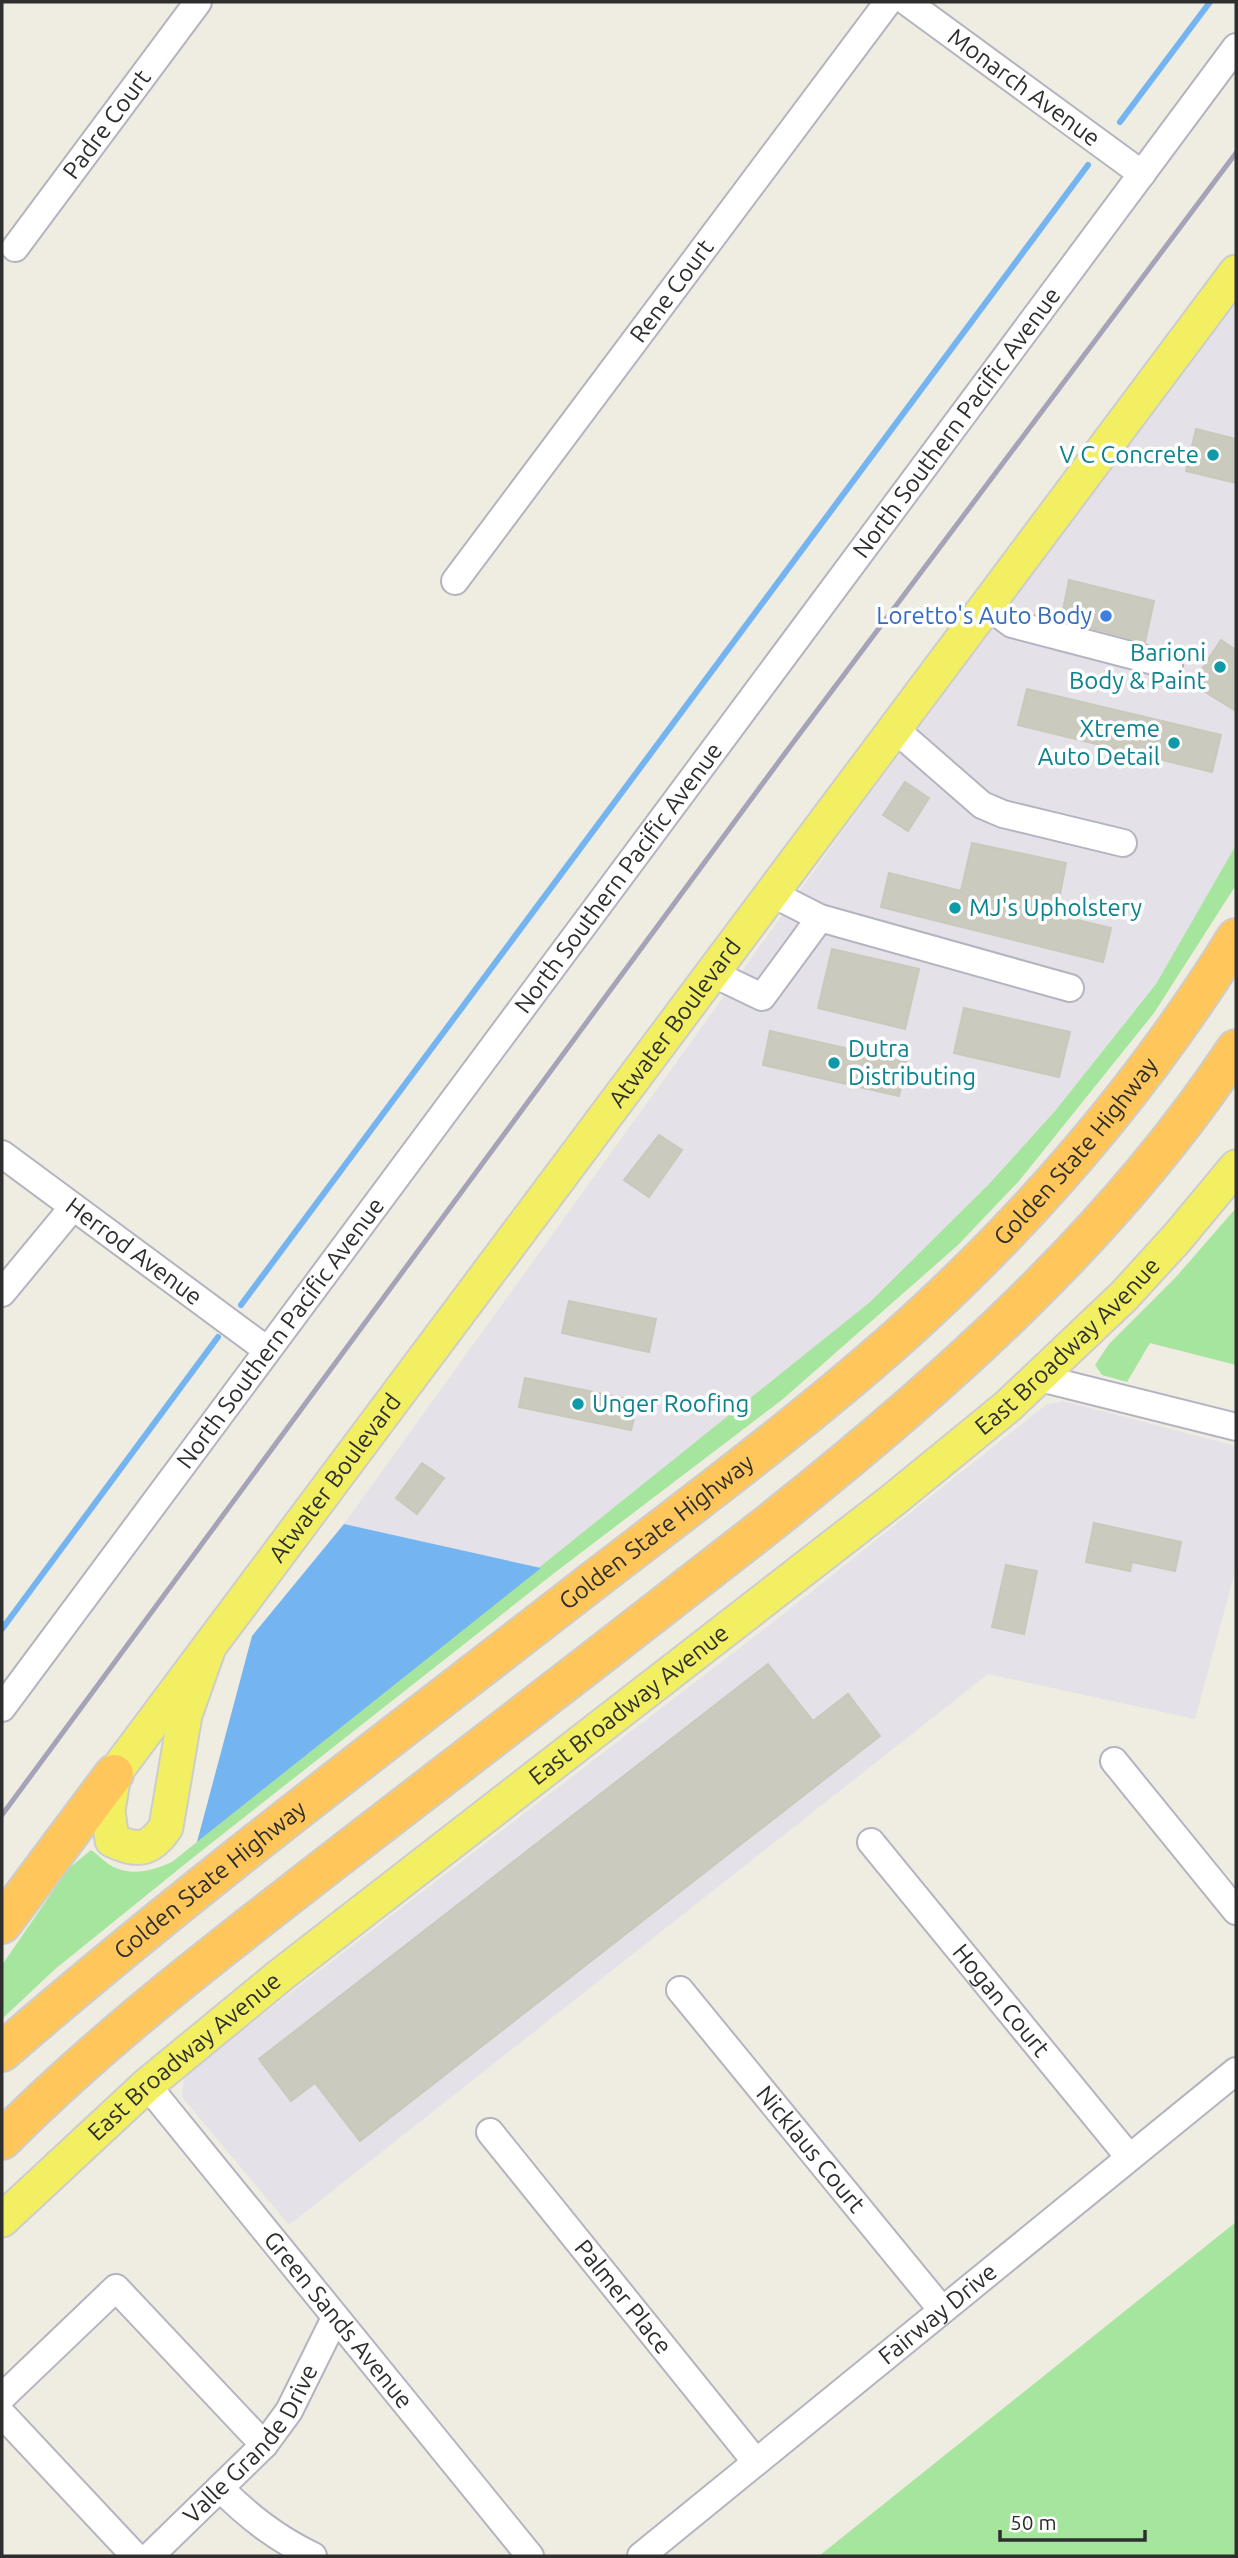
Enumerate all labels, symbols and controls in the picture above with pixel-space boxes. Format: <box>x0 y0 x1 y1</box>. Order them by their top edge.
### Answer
street label: Monarch Avenue <box>943 23 1105 152</box>
street label: Padre Court <box>57 64 156 184</box>
street label: Rene Court <box>624 234 719 348</box>
street label: North Southern Pacific Avenue <box>847 282 1066 563</box>
place label: V C Concrete <box>1060 441 1199 468</box>
marker: V C Concrete <box>1205 447 1221 463</box>
place label: Loretto's Auto Body <box>876 602 1092 629</box>
marker: Loretto's Auto Body <box>1098 608 1114 624</box>
place label: Barioni Body & Paint <box>1069 639 1207 694</box>
marker: Barioni Body & Paint <box>1212 659 1228 675</box>
place label: Xtreme Auto Detail <box>1038 715 1160 770</box>
marker: Xtreme Auto Detail <box>1166 735 1182 751</box>
street label: North Southern Pacific Avenue <box>509 737 727 1018</box>
place label: MJ's Upholstery <box>969 894 1142 921</box>
marker: MJ's Upholstery <box>947 900 963 916</box>
street label: Atwater Boulevard <box>603 933 746 1112</box>
place label: Dutra Distributing <box>848 1035 976 1090</box>
street label: Golden State Highway <box>988 1052 1163 1250</box>
marker: Dutra Distributing <box>826 1055 842 1071</box>
street label: Herrod Avenue <box>61 1192 208 1310</box>
street label: North Southern Pacific Avenue <box>171 1192 389 1473</box>
street label: East Broadway Avenue <box>970 1252 1165 1440</box>
street label: Atwater Boulevard <box>263 1388 406 1567</box>
place label: Unger Roofing <box>592 1390 749 1417</box>
marker: Unger Roofing <box>570 1396 586 1412</box>
street label: Golden State Highway <box>554 1448 759 1615</box>
street label: East Broadway Avenue <box>524 1619 734 1790</box>
street label: Golden State Highway <box>108 1795 311 1965</box>
street label: Hogan Court <box>947 1939 1056 2062</box>
street label: East Broadway Avenue <box>82 1967 286 2146</box>
street label: Nicklaus Court <box>751 2080 871 2218</box>
street label: Green Sands Avenue <box>259 2226 419 2414</box>
street label: Palmer Place <box>569 2234 677 2359</box>
street label: Fairway Drive <box>873 2258 1002 2370</box>
street label: Valle Grande Drive <box>178 2360 323 2529</box>
scale bar <box>1000 2498 1145 2542</box>
text: 50 m <box>1010 2510 1057 2534</box>

